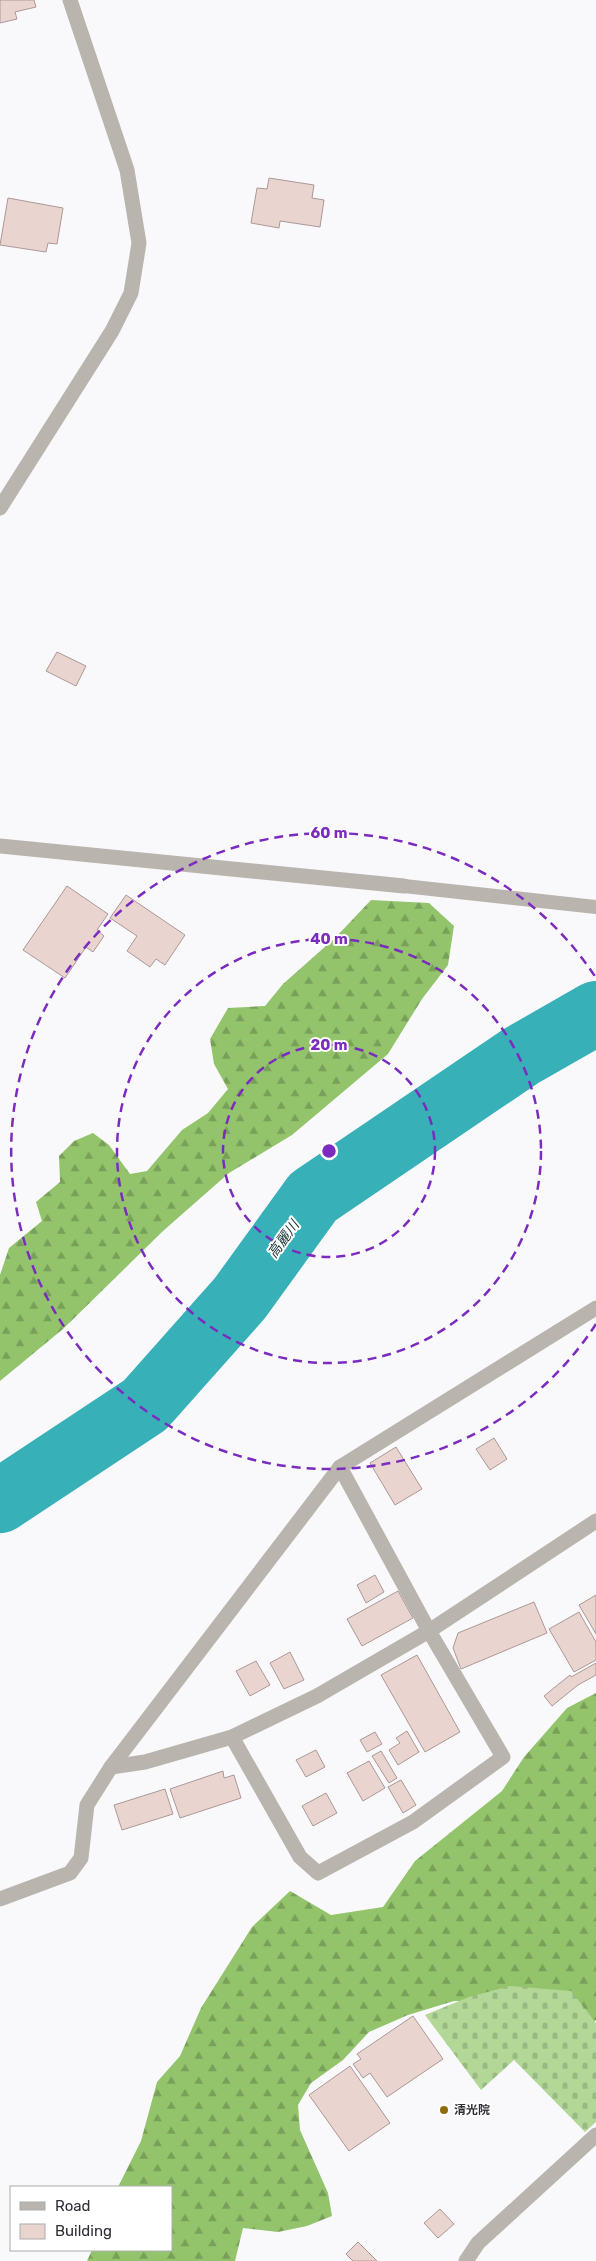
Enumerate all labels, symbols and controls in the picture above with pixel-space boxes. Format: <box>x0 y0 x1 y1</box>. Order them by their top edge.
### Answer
text: 60 m <box>311 824 347 842</box>
text: 40 m <box>310 930 348 948</box>
text: 20 m <box>311 1036 347 1054</box>
centre of rings <box>320 1142 338 1160</box>
water label: 高麗川 <box>264 1216 304 1261</box>
place label: 清光院 <box>454 2103 490 2117</box>
marker: 清光院 <box>438 2104 450 2116</box>
legend <box>10 2186 172 2251</box>
text: Road <box>55 2197 91 2215</box>
text: Building <box>55 2222 112 2240</box>

